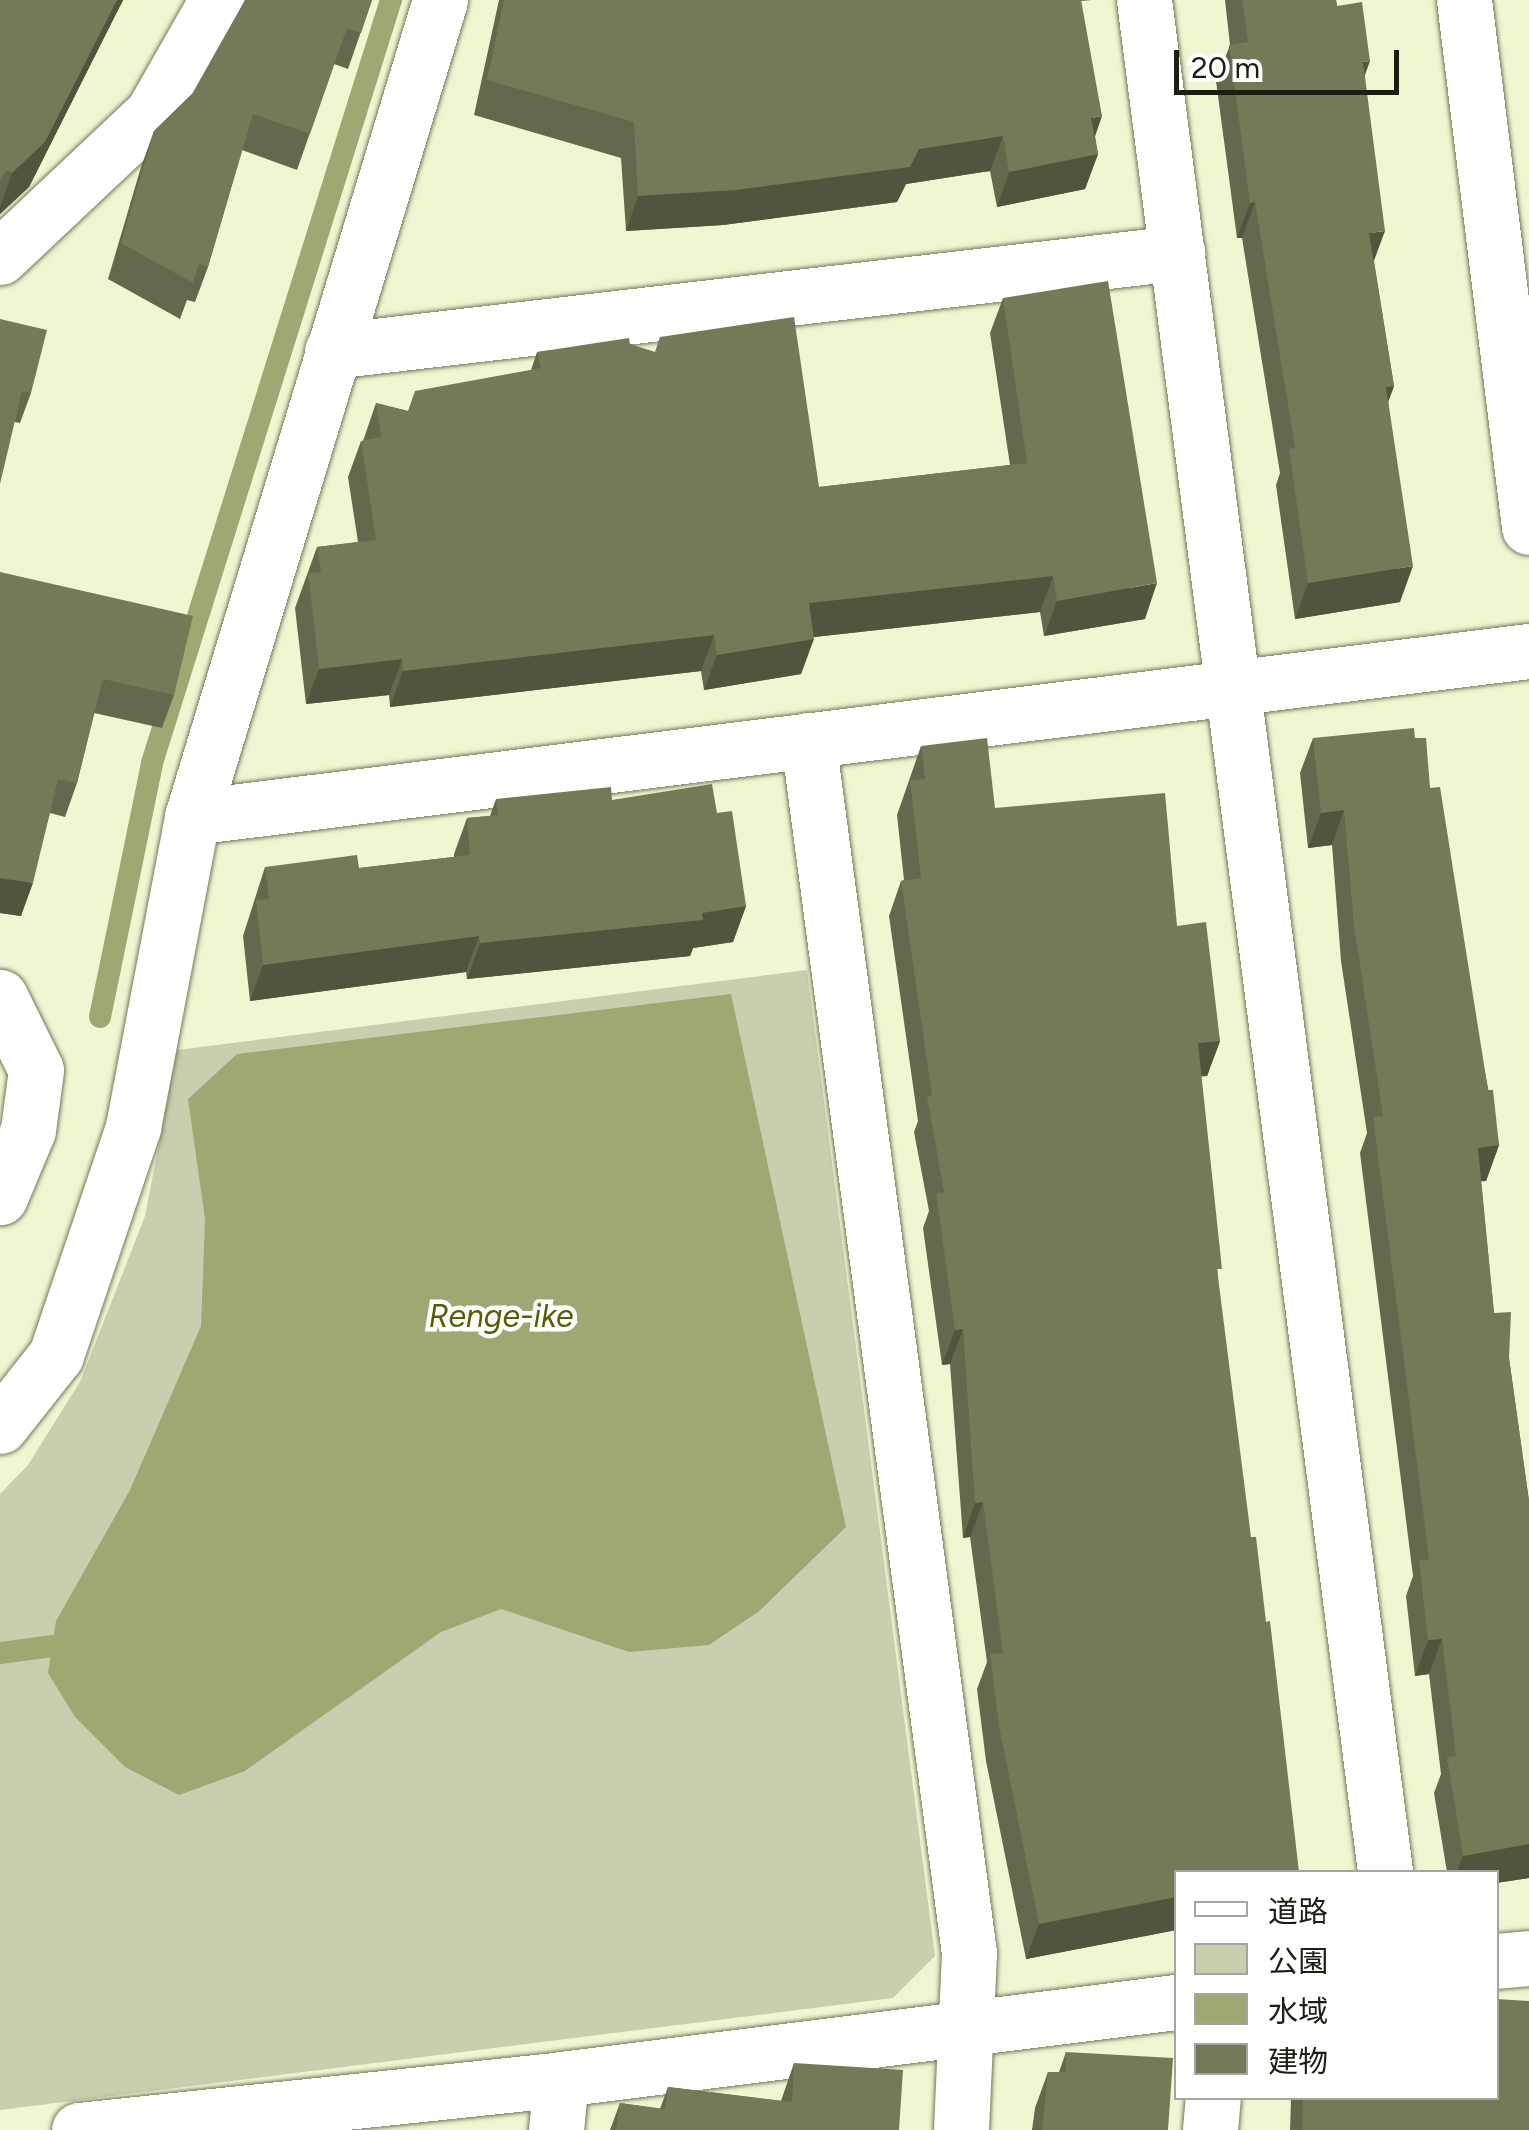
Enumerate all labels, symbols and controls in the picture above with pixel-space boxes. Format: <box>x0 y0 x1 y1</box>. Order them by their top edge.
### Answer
scale bar <box>1179 30 1404 92</box>
text: 20 m <box>1191 49 1260 86</box>
water label: Renge-ike <box>428 1297 574 1335</box>
legend <box>1174 1870 1499 2100</box>
text: 道路 <box>1268 1893 1328 1930</box>
text: 公園 <box>1268 1943 1328 1980</box>
text: 水域 <box>1268 1993 1328 2030</box>
text: 建物 <box>1268 2043 1328 2080</box>

